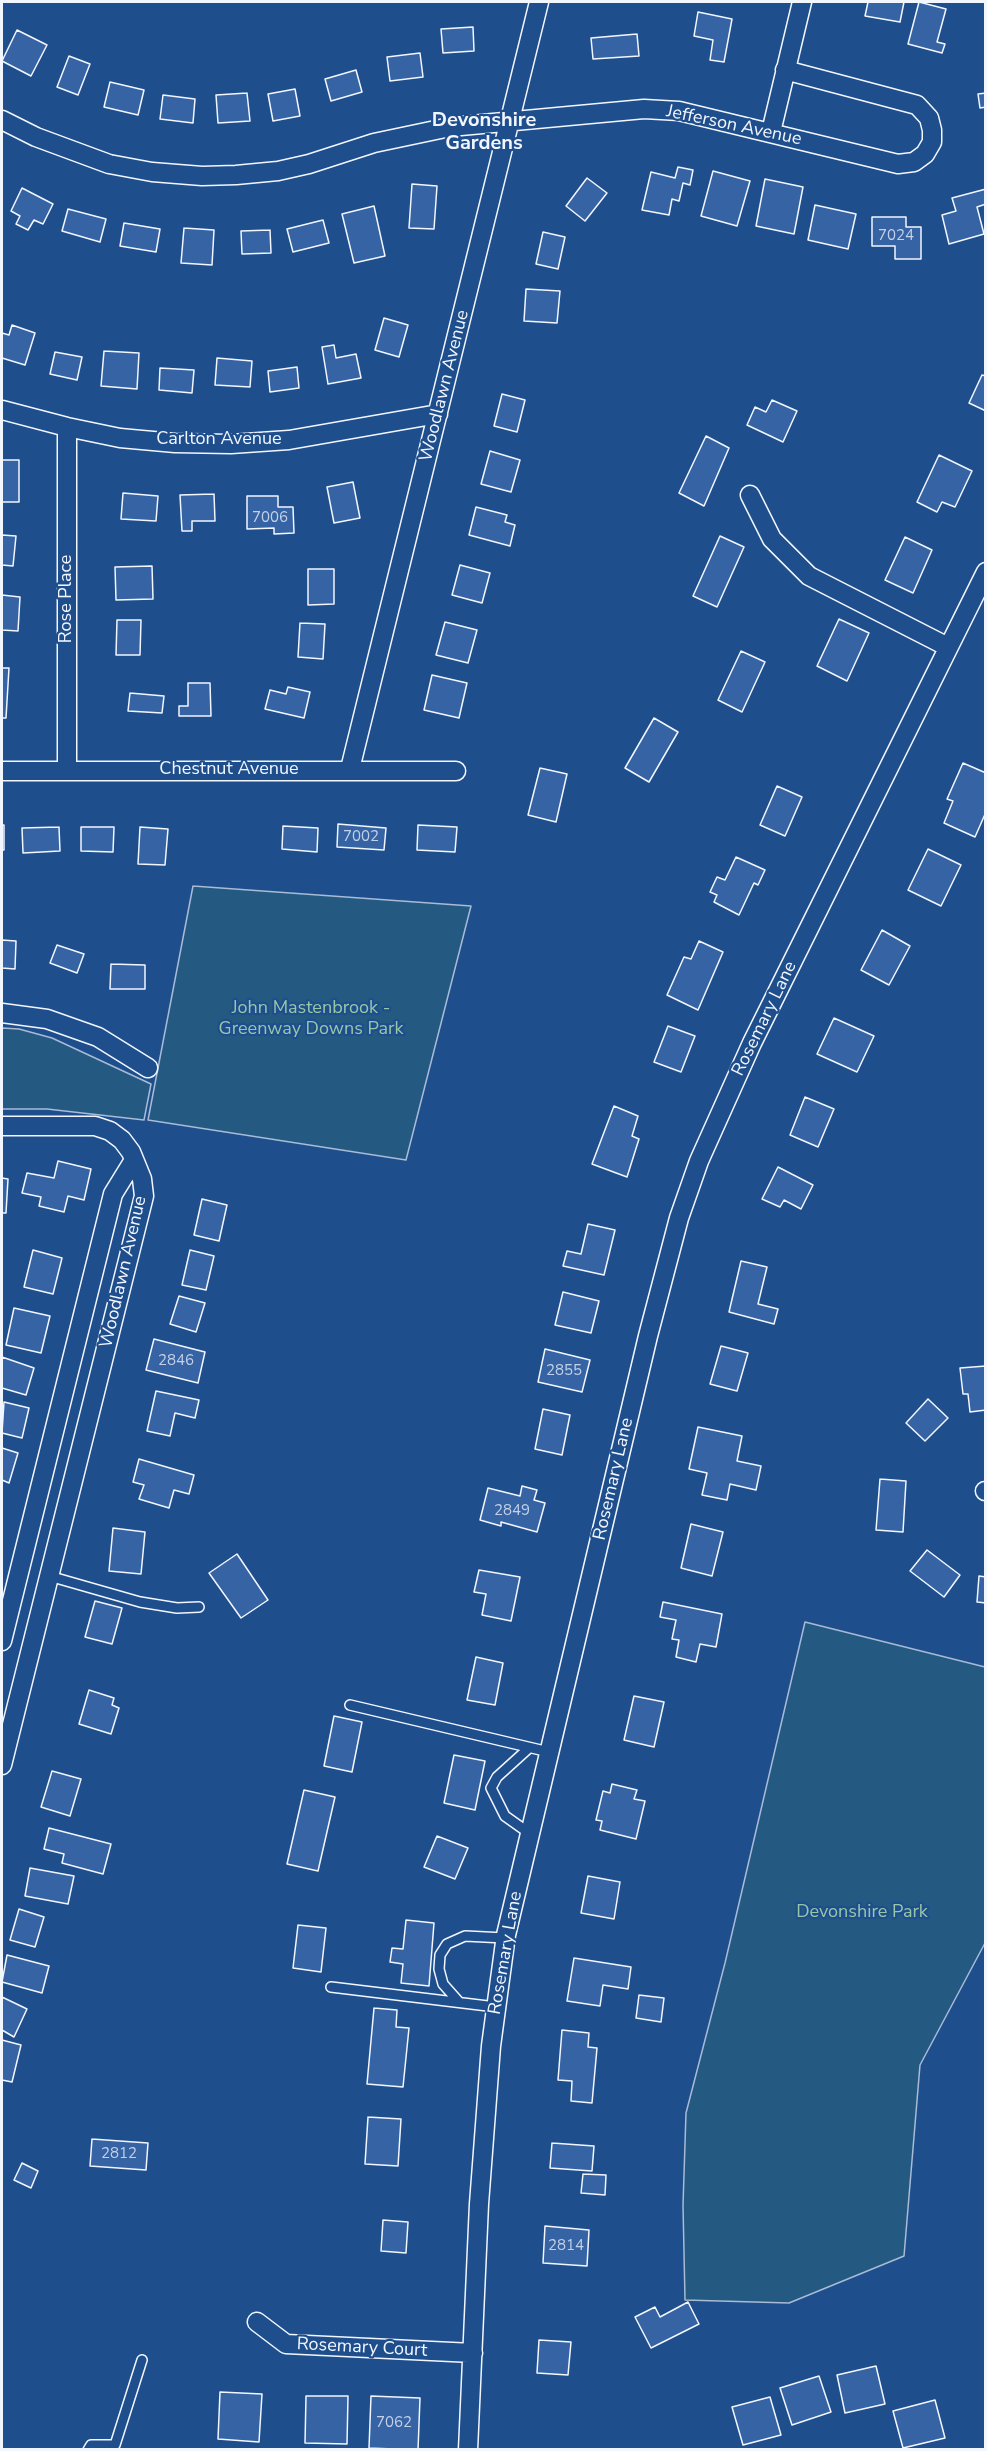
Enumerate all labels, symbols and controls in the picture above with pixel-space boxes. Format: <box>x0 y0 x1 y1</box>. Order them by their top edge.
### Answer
street label: Jefferson Avenue <box>664 101 804 151</box>
district label: Devonshire Gardens <box>432 109 536 156</box>
house number: 7024 <box>878 227 914 245</box>
street label: Woodlawn Avenue <box>416 308 474 464</box>
street label: Carlton Avenue <box>156 429 282 451</box>
house number: 7006 <box>252 509 288 527</box>
street label: Rose Place <box>56 555 78 643</box>
street label: Chestnut Avenue <box>159 759 299 781</box>
house number: 7002 <box>343 828 379 846</box>
street label: Rosemary Lane <box>728 958 802 1080</box>
park label: John Mastenbrook - Greenway Downs Park <box>219 998 403 1040</box>
street label: Woodlawn Avenue <box>96 1194 152 1350</box>
house number: 2846 <box>158 1352 194 1370</box>
house number: 2855 <box>546 1362 582 1380</box>
street label: Rosemary Lane <box>589 1416 639 1542</box>
house number: 2849 <box>494 1502 530 1520</box>
street label: Rosemary Lane <box>485 1890 527 2016</box>
park label: Devonshire Park <box>796 1902 928 1924</box>
house number: 2812 <box>101 2145 137 2163</box>
house number: 2814 <box>548 2237 584 2255</box>
street label: Rosemary Court <box>296 2334 428 2362</box>
house number: 7062 <box>376 2414 412 2432</box>

